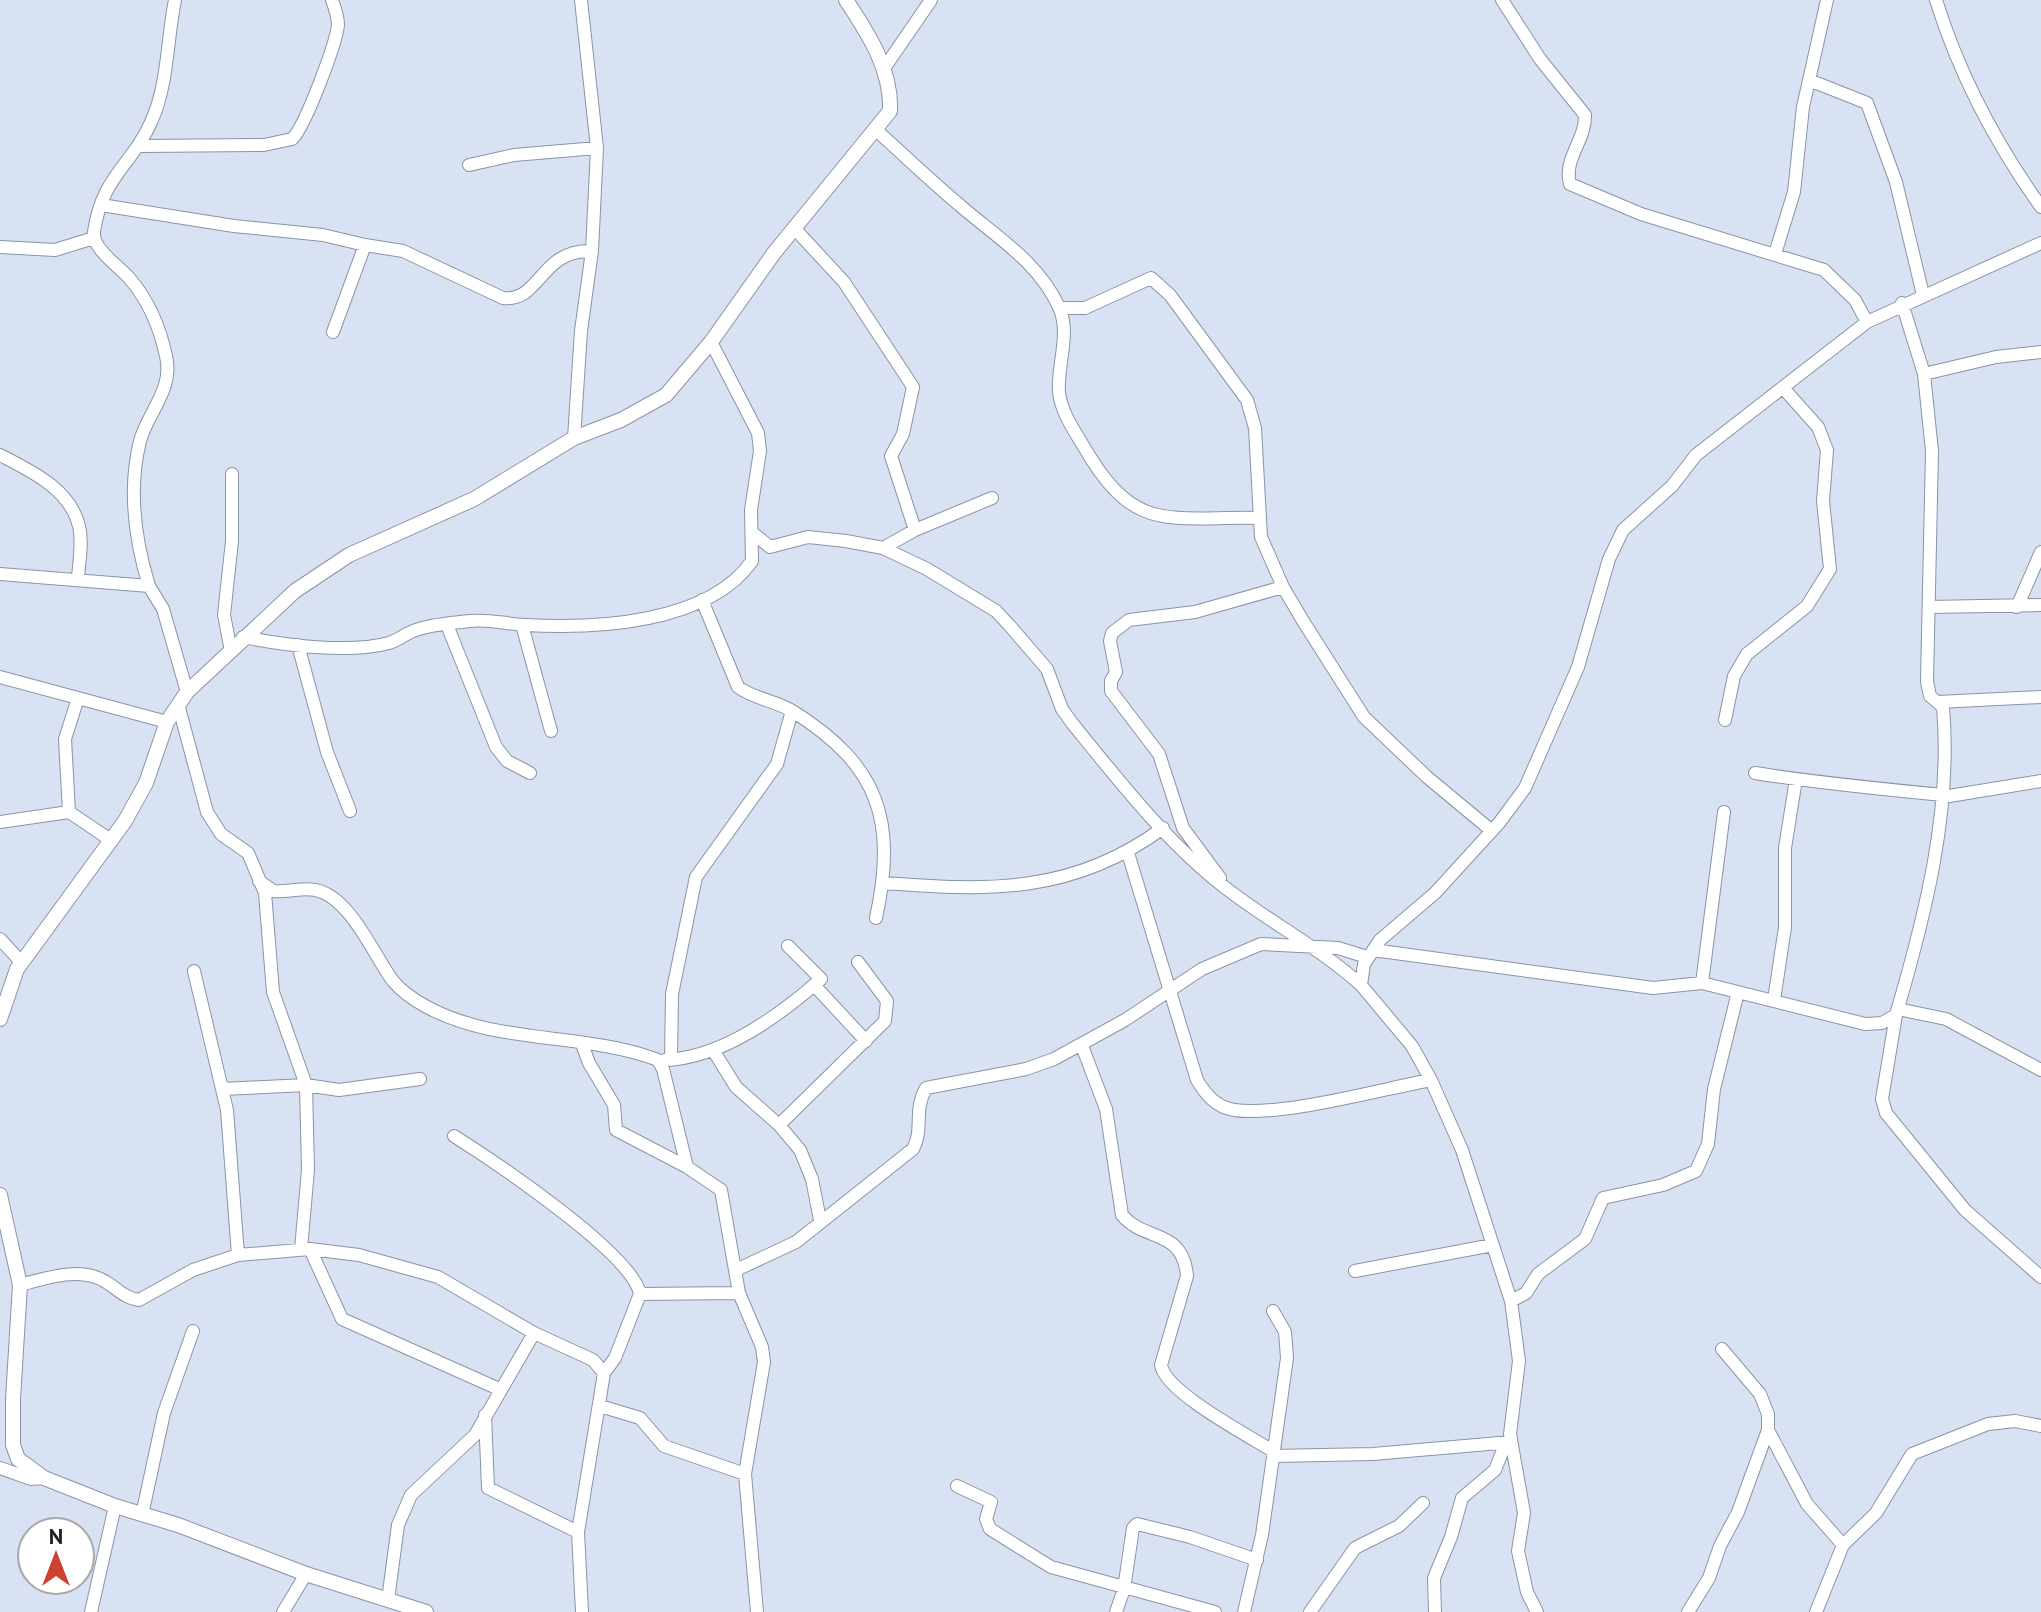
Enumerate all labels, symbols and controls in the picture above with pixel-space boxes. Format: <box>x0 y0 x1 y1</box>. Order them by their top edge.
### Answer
north arrow <box>16 1516 96 1596</box>
text: N <box>49 1522 63 1550</box>

